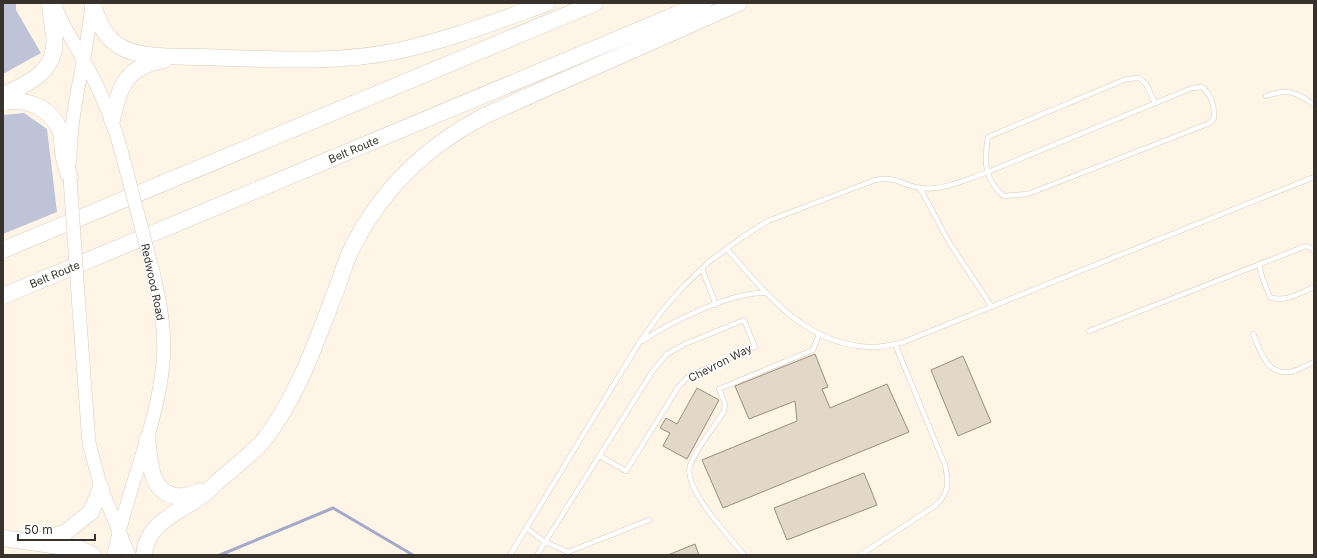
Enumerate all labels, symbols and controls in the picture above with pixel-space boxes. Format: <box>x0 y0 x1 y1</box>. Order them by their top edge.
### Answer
street label: Belt Route <box>326 133 381 166</box>
street label: Redwood Road <box>138 242 168 322</box>
street label: Belt Route <box>27 258 82 291</box>
street label: Chevron Way <box>686 341 754 385</box>
scale bar <box>18 516 95 542</box>
text: 50 m <box>24 522 53 537</box>

